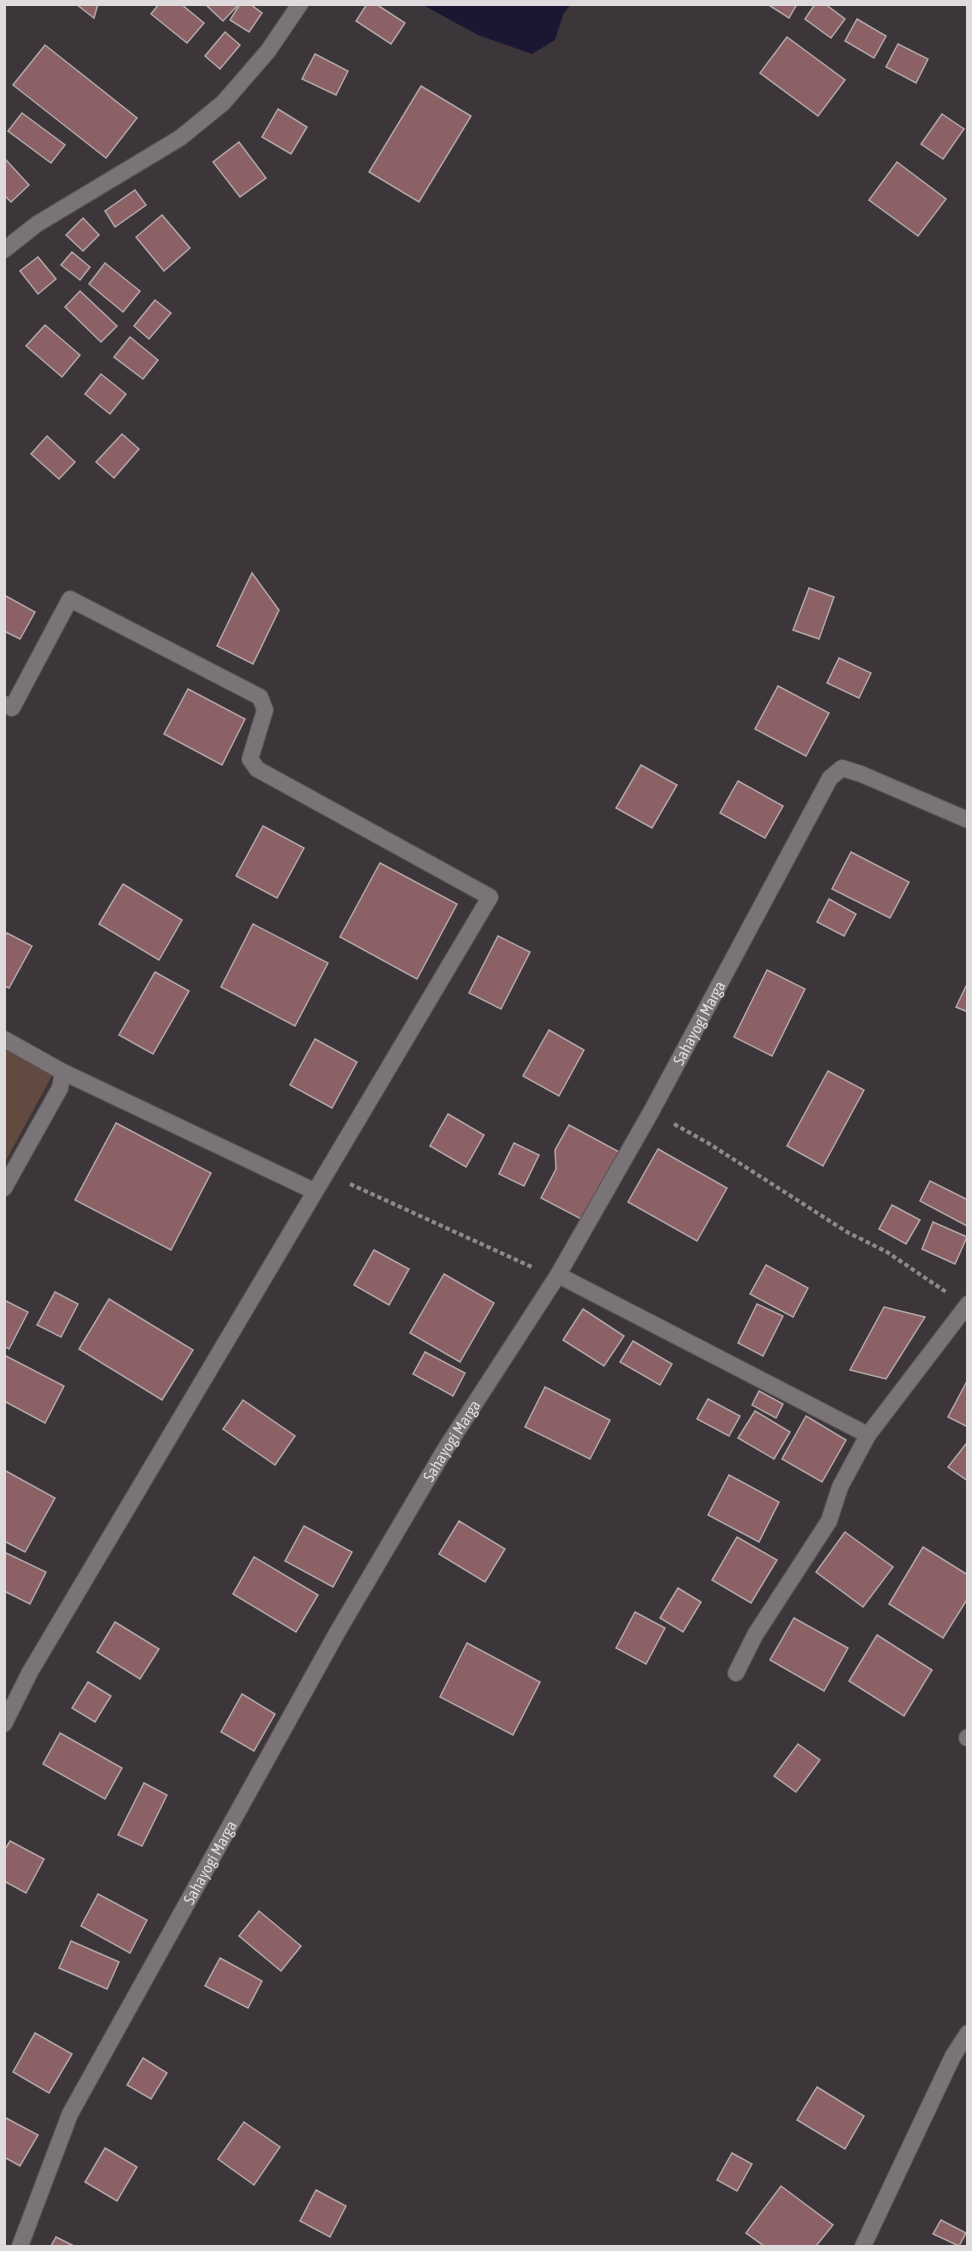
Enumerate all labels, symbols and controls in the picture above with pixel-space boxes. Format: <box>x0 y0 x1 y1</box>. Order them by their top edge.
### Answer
street label: Sahayogi Marga <box>669 978 729 1068</box>
street label: Sahayogi Marga <box>419 1397 484 1485</box>
street label: Sahayogi Marga <box>179 1817 240 1907</box>

